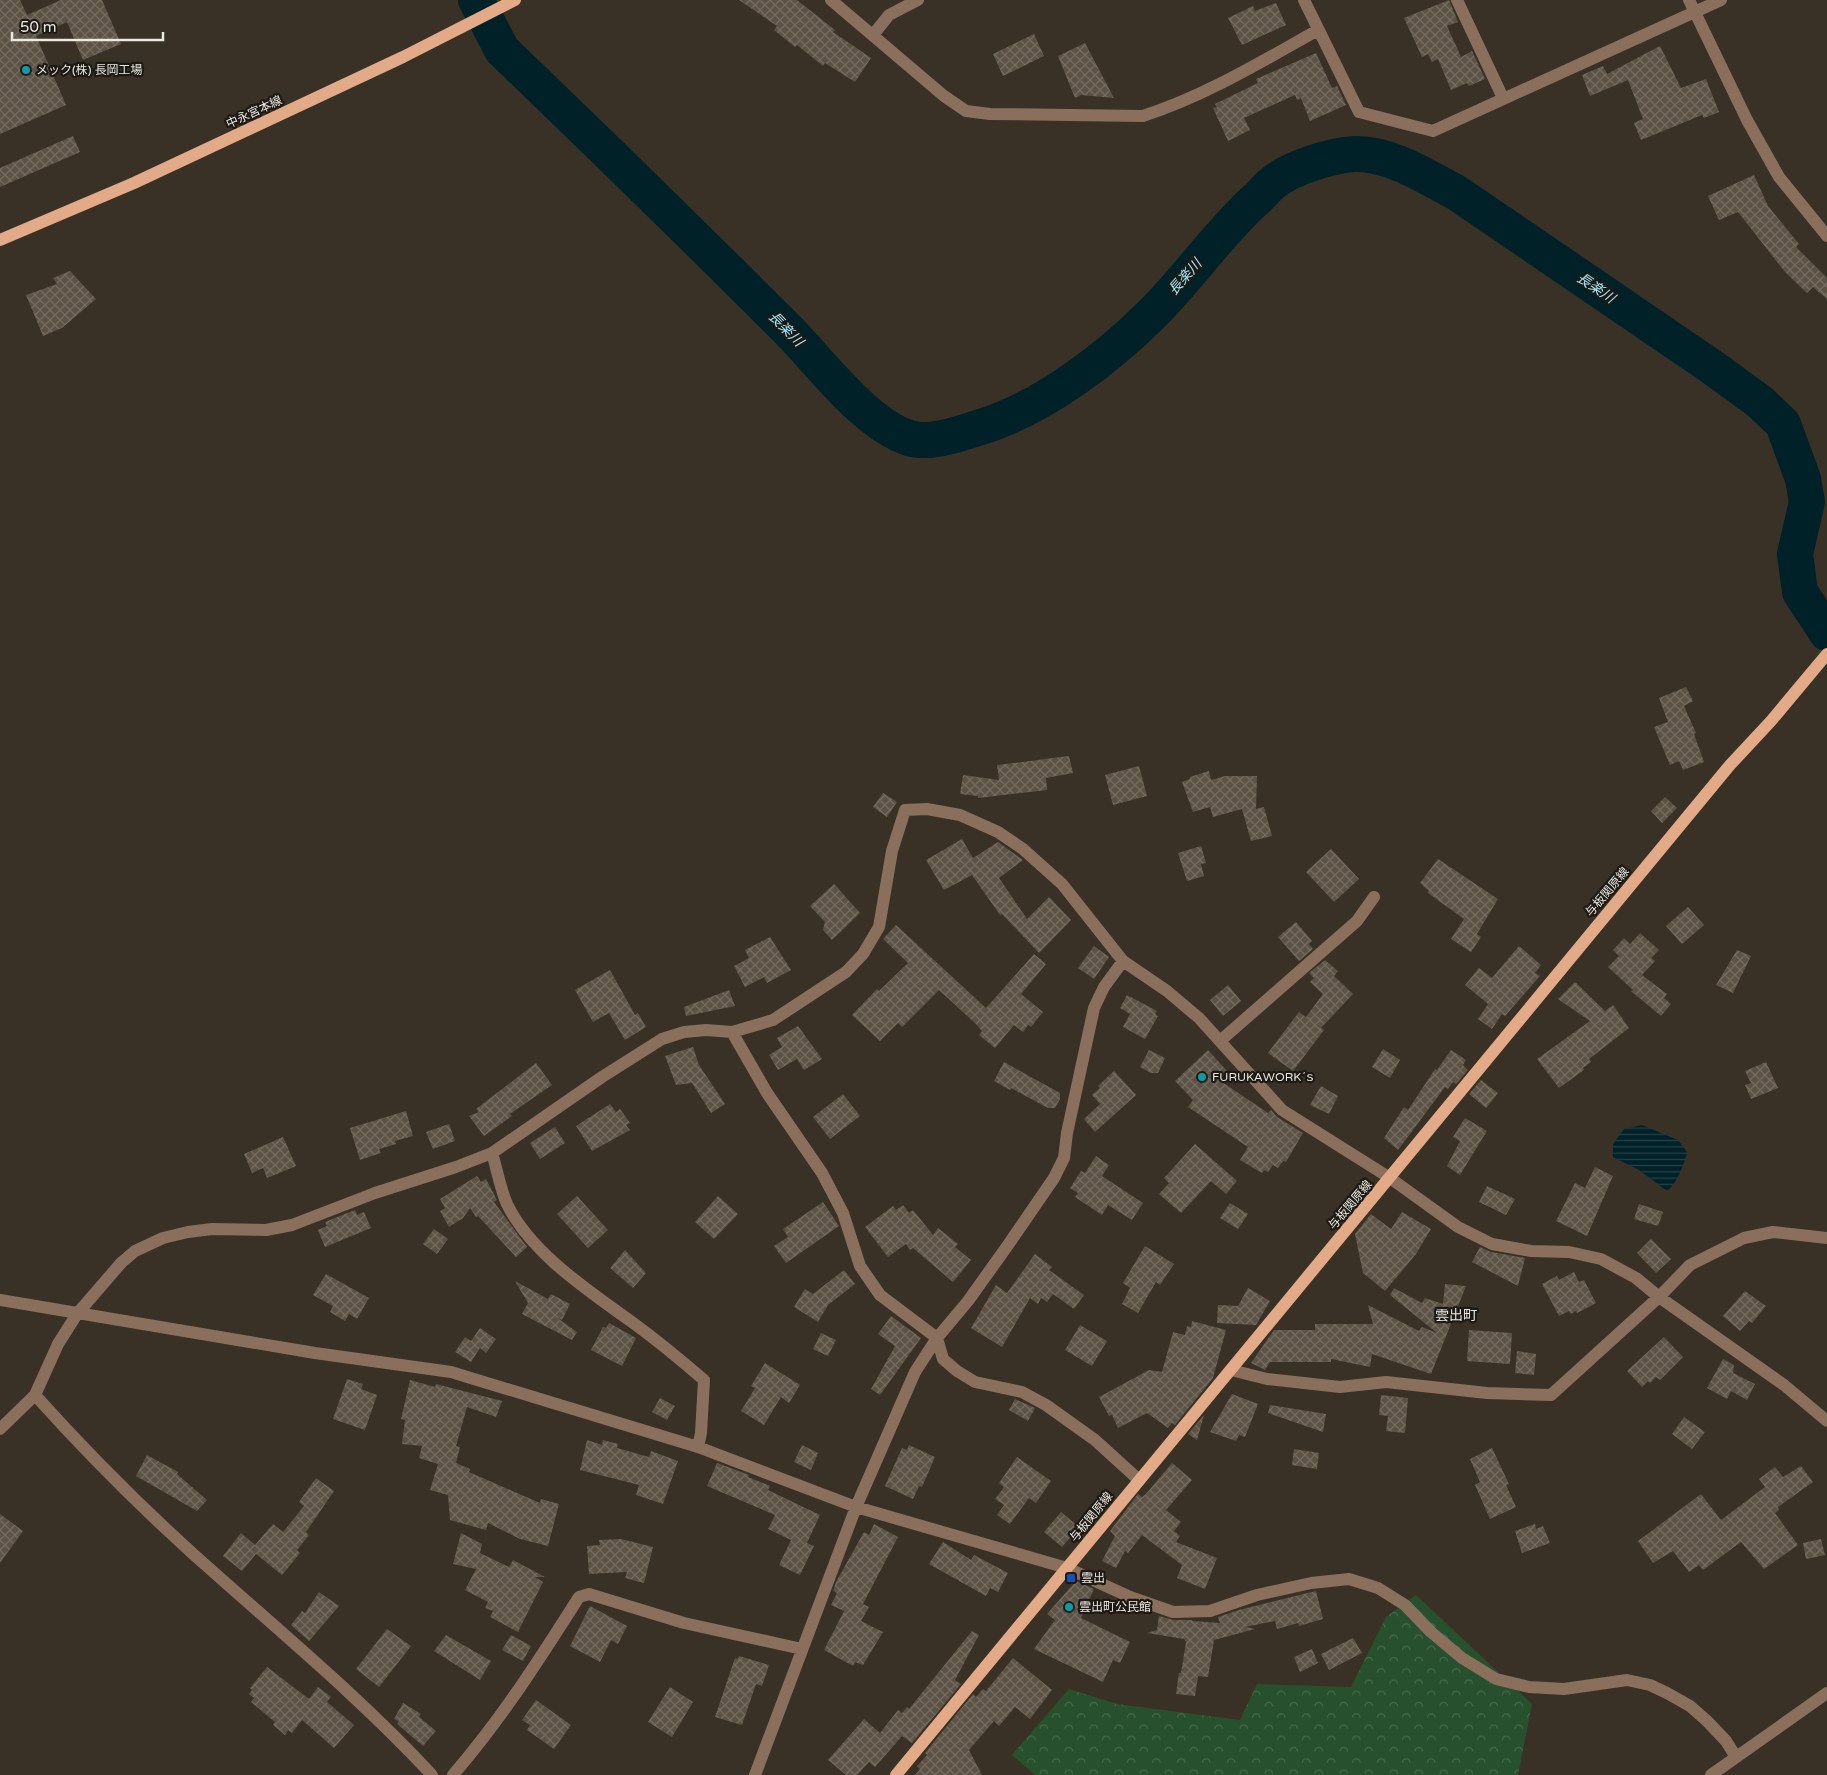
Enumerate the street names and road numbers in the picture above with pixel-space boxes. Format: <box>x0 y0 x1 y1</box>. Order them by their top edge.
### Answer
street label: 中永宮本線 <box>224 93 284 131</box>
street label: 与板関原線 <box>1582 865 1632 919</box>
street label: 与板関原線 <box>1325 1178 1375 1232</box>
street label: 与板関原線 <box>1067 1489 1115 1545</box>

